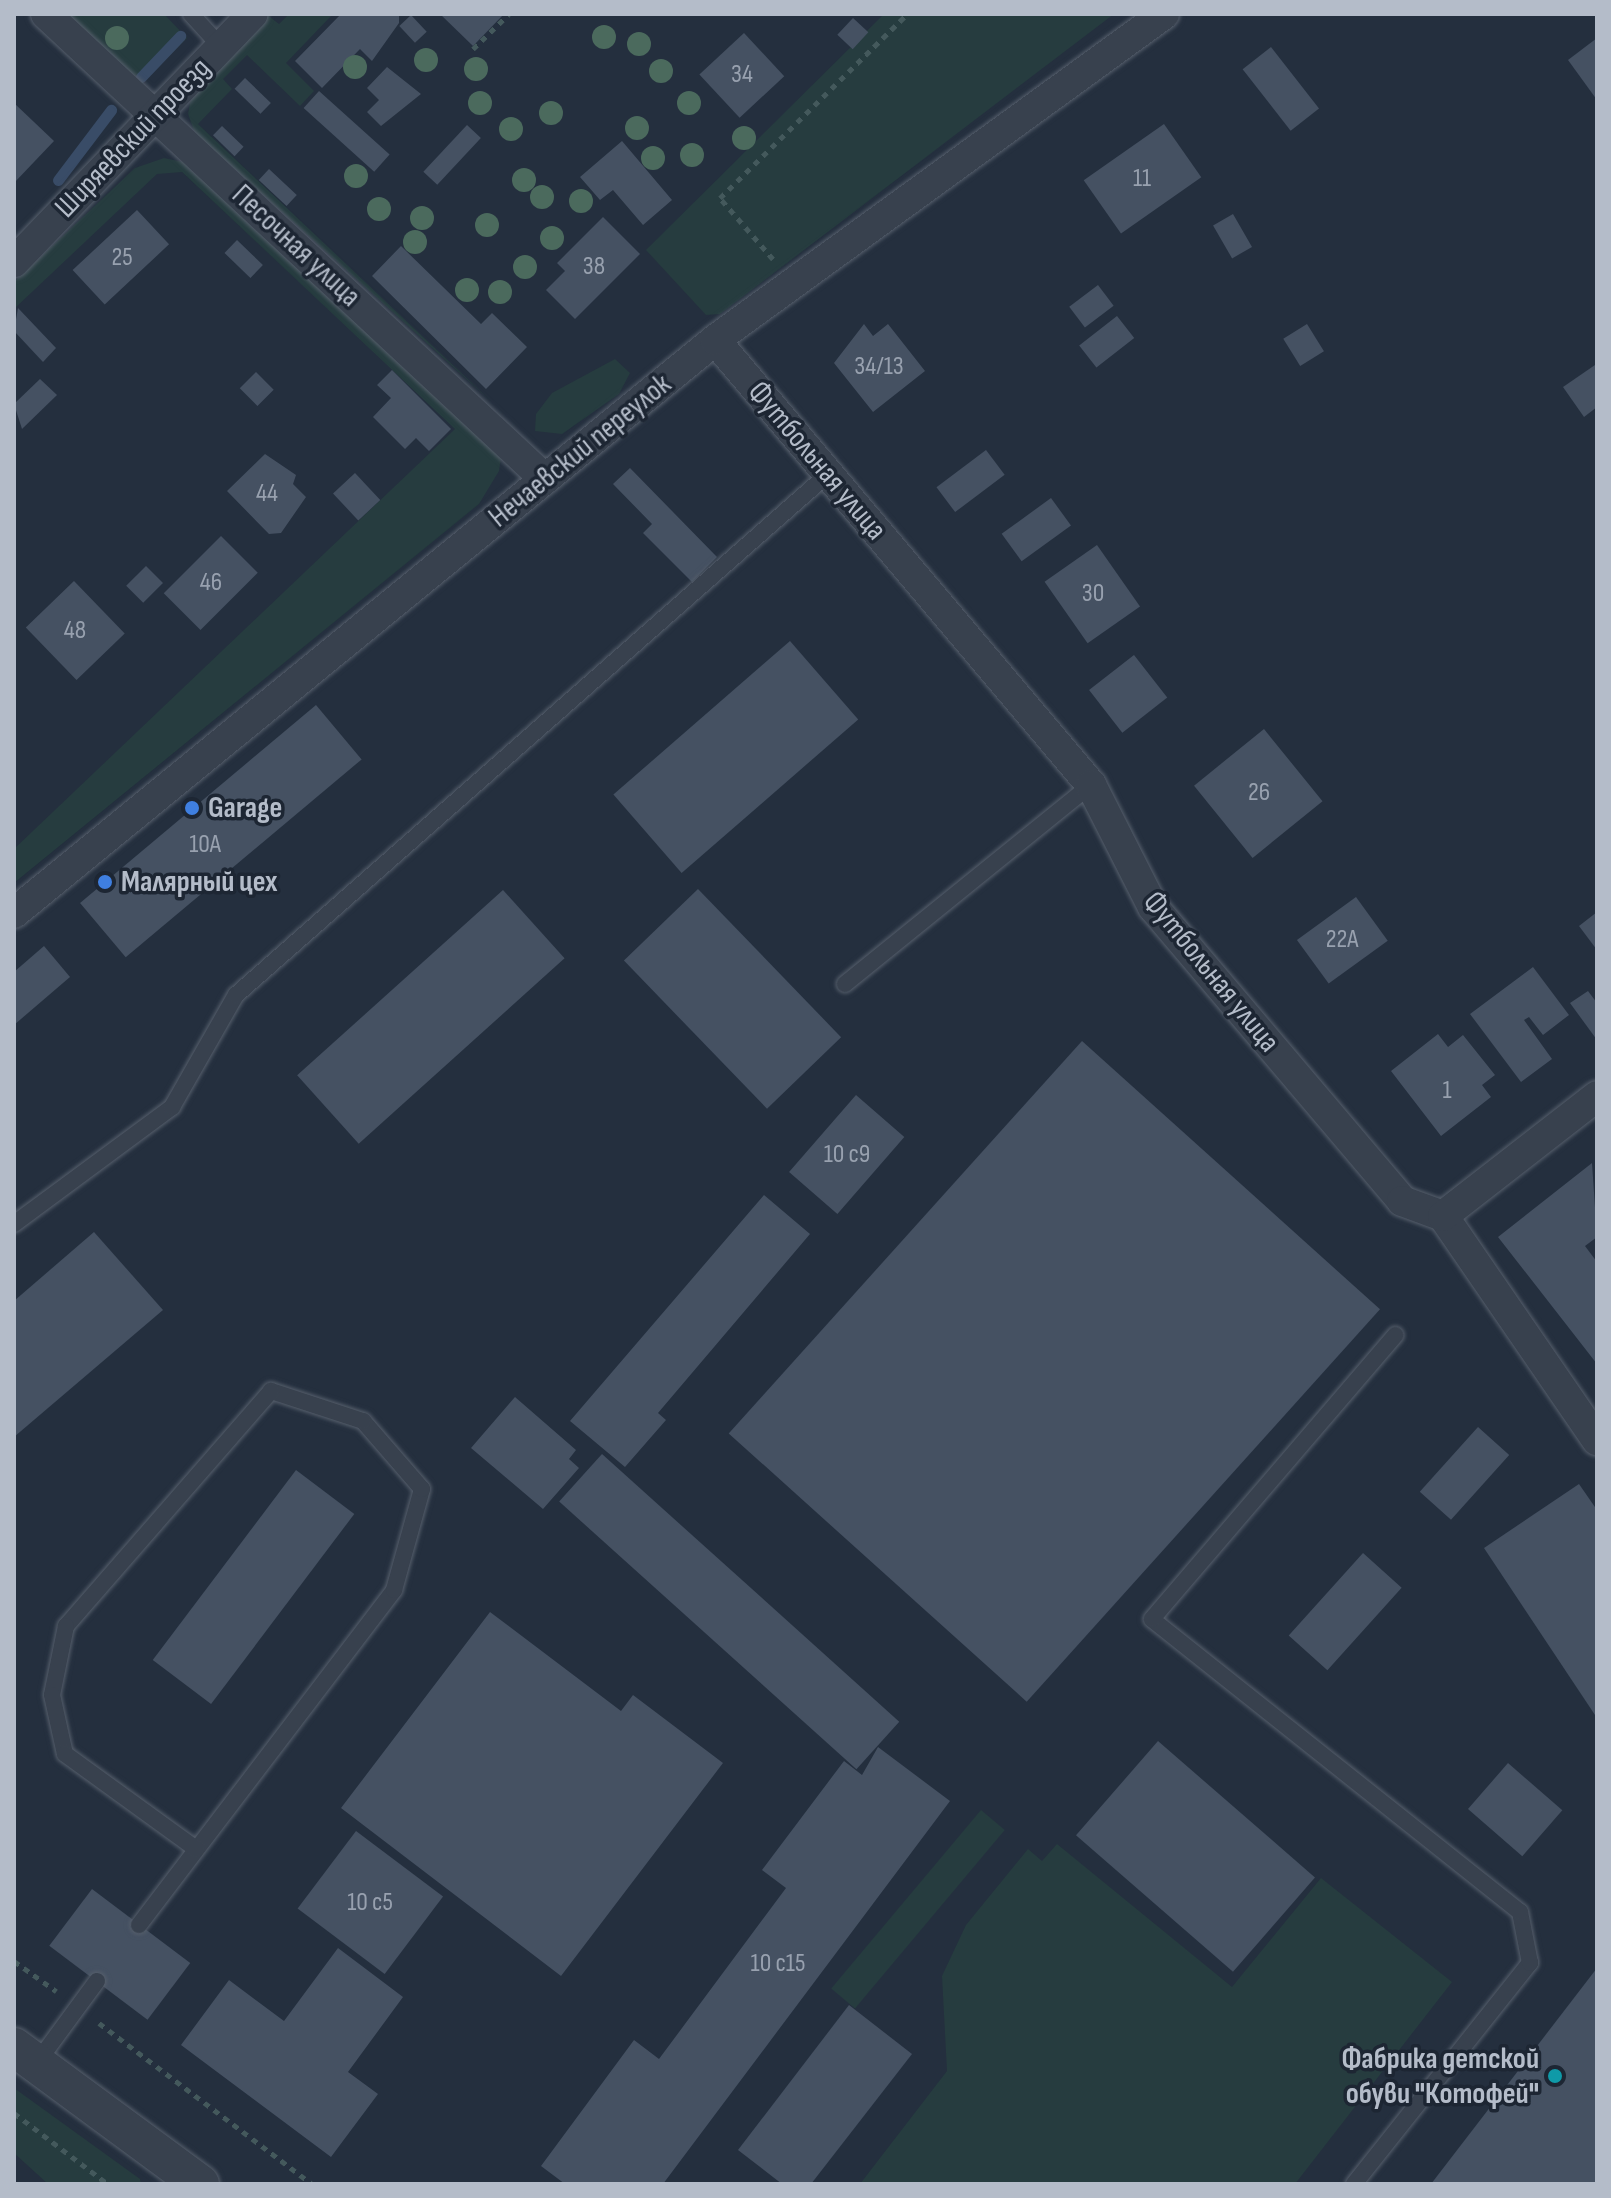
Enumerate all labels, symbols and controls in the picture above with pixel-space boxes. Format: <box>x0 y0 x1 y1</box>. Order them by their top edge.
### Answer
street label: Ширяевский проезд <box>48 51 218 225</box>
house number: 34 <box>731 59 753 91</box>
house number: 11 <box>1133 163 1151 195</box>
street label: Песочная улица <box>224 177 368 315</box>
house number: 25 <box>111 242 133 274</box>
house number: 38 <box>583 251 605 283</box>
house number: 34/13 <box>854 351 904 383</box>
street label: Нечаевский переулок <box>482 367 678 535</box>
street label: Футбольная улица <box>740 374 894 548</box>
house number: 44 <box>256 478 278 510</box>
house number: 46 <box>200 567 222 599</box>
house number: 30 <box>1082 578 1104 610</box>
house number: 48 <box>64 615 86 647</box>
house number: 26 <box>1248 777 1270 809</box>
place label: Garage <box>208 790 282 826</box>
marker: Garage <box>183 799 201 817</box>
house number: 10А <box>189 829 221 861</box>
place label: Малярный цех <box>121 864 278 900</box>
marker: Малярный цех <box>96 873 114 891</box>
street label: Футбольная улица <box>1135 884 1287 1060</box>
house number: 22А <box>1326 924 1358 956</box>
house number: 1 <box>1442 1075 1452 1107</box>
house number: 10 с9 <box>824 1139 870 1171</box>
house number: 10 с5 <box>347 1887 393 1919</box>
house number: 10 с15 <box>751 1948 805 1980</box>
place label: Фабрика детской обуви "Котофей" <box>1342 2041 1539 2112</box>
marker: Фабрика детской обуви "Котофей" <box>1546 2067 1564 2085</box>

